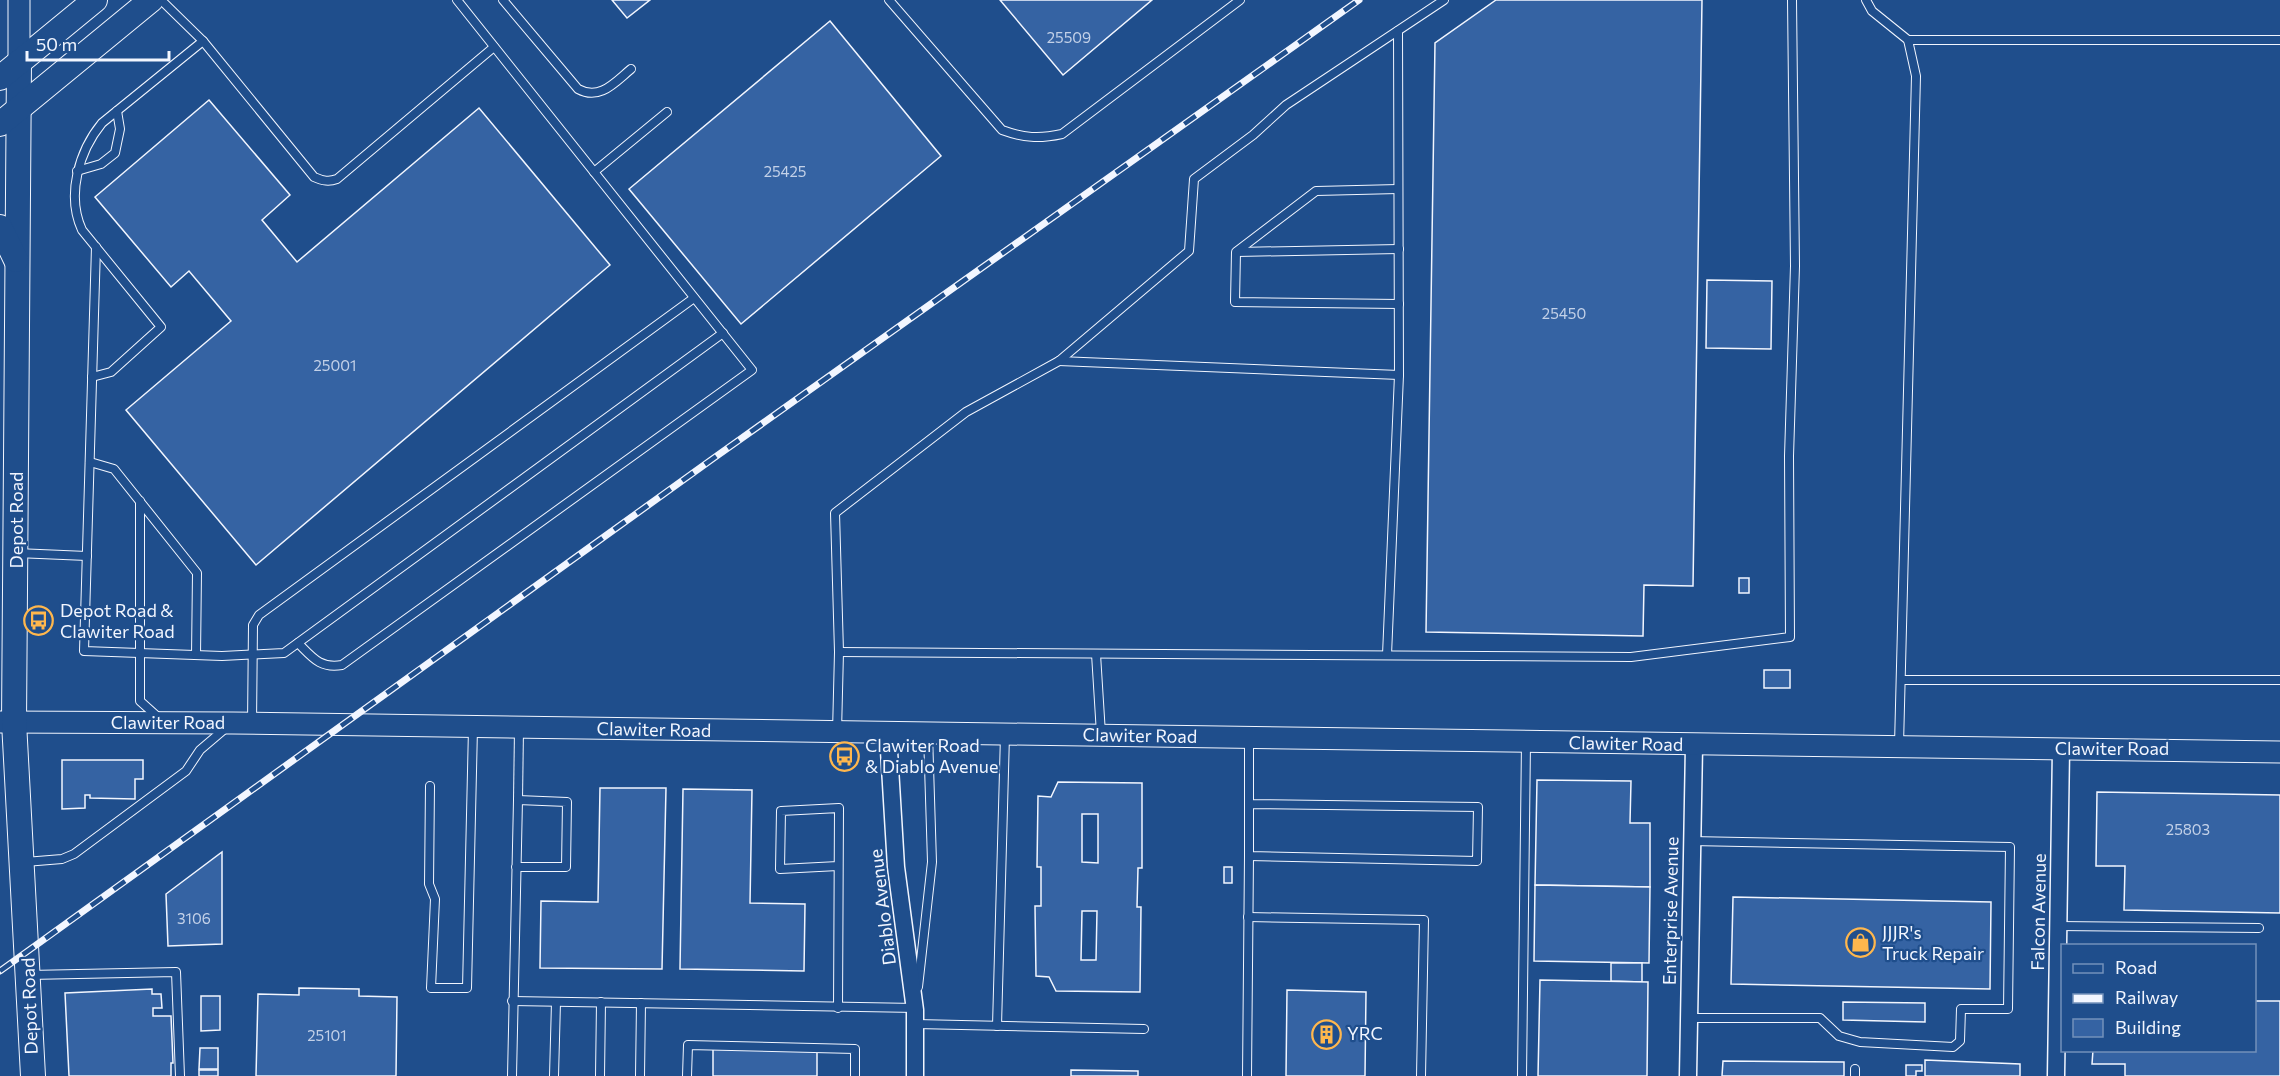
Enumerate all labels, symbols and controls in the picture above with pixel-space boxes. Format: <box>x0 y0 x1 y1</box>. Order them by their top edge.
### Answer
scale bar <box>27 24 170 62</box>
house number: 25509 <box>1047 28 1091 46</box>
text: 50 m <box>36 33 77 55</box>
house number: 25425 <box>764 162 806 180</box>
house number: 25450 <box>1542 304 1586 322</box>
house number: 25001 <box>314 356 356 374</box>
street label: Depot Road <box>5 472 27 568</box>
place label: Depot Road & Clawiter Road <box>60 599 175 642</box>
bus stop icon: Depot Road & Clawiter Road <box>23 605 55 637</box>
street label: Clawiter Road <box>111 711 225 733</box>
street label: Clawiter Road <box>597 717 711 741</box>
street label: Clawiter Road <box>1083 723 1197 747</box>
street label: Clawiter Road <box>1569 731 1683 755</box>
place label: Clawiter Road & Diablo Avenue <box>865 734 998 777</box>
street label: Clawiter Road <box>2055 737 2169 759</box>
bus stop icon: Clawiter Road & Diablo Avenue <box>828 740 860 772</box>
house number: 25803 <box>2166 820 2210 838</box>
street label: Enterprise Avenue <box>1658 837 1682 985</box>
street label: Diablo Avenue <box>864 848 900 966</box>
street label: Falcon Avenue <box>2026 853 2050 971</box>
house number: 3106 <box>177 909 211 927</box>
place label: JJJR's Truck Repair <box>1882 921 1984 964</box>
shop icon: JJJR's Truck Repair <box>1845 927 1877 959</box>
legend <box>2061 944 2256 1052</box>
text: Road <box>2115 956 2157 978</box>
street label: Depot Road <box>16 957 42 1055</box>
text: Railway <box>2115 986 2178 1008</box>
text: Building <box>2115 1016 2181 1038</box>
building icon: YRC <box>1310 1018 1342 1050</box>
place label: YRC <box>1347 1022 1383 1044</box>
house number: 25101 <box>307 1026 347 1044</box>

